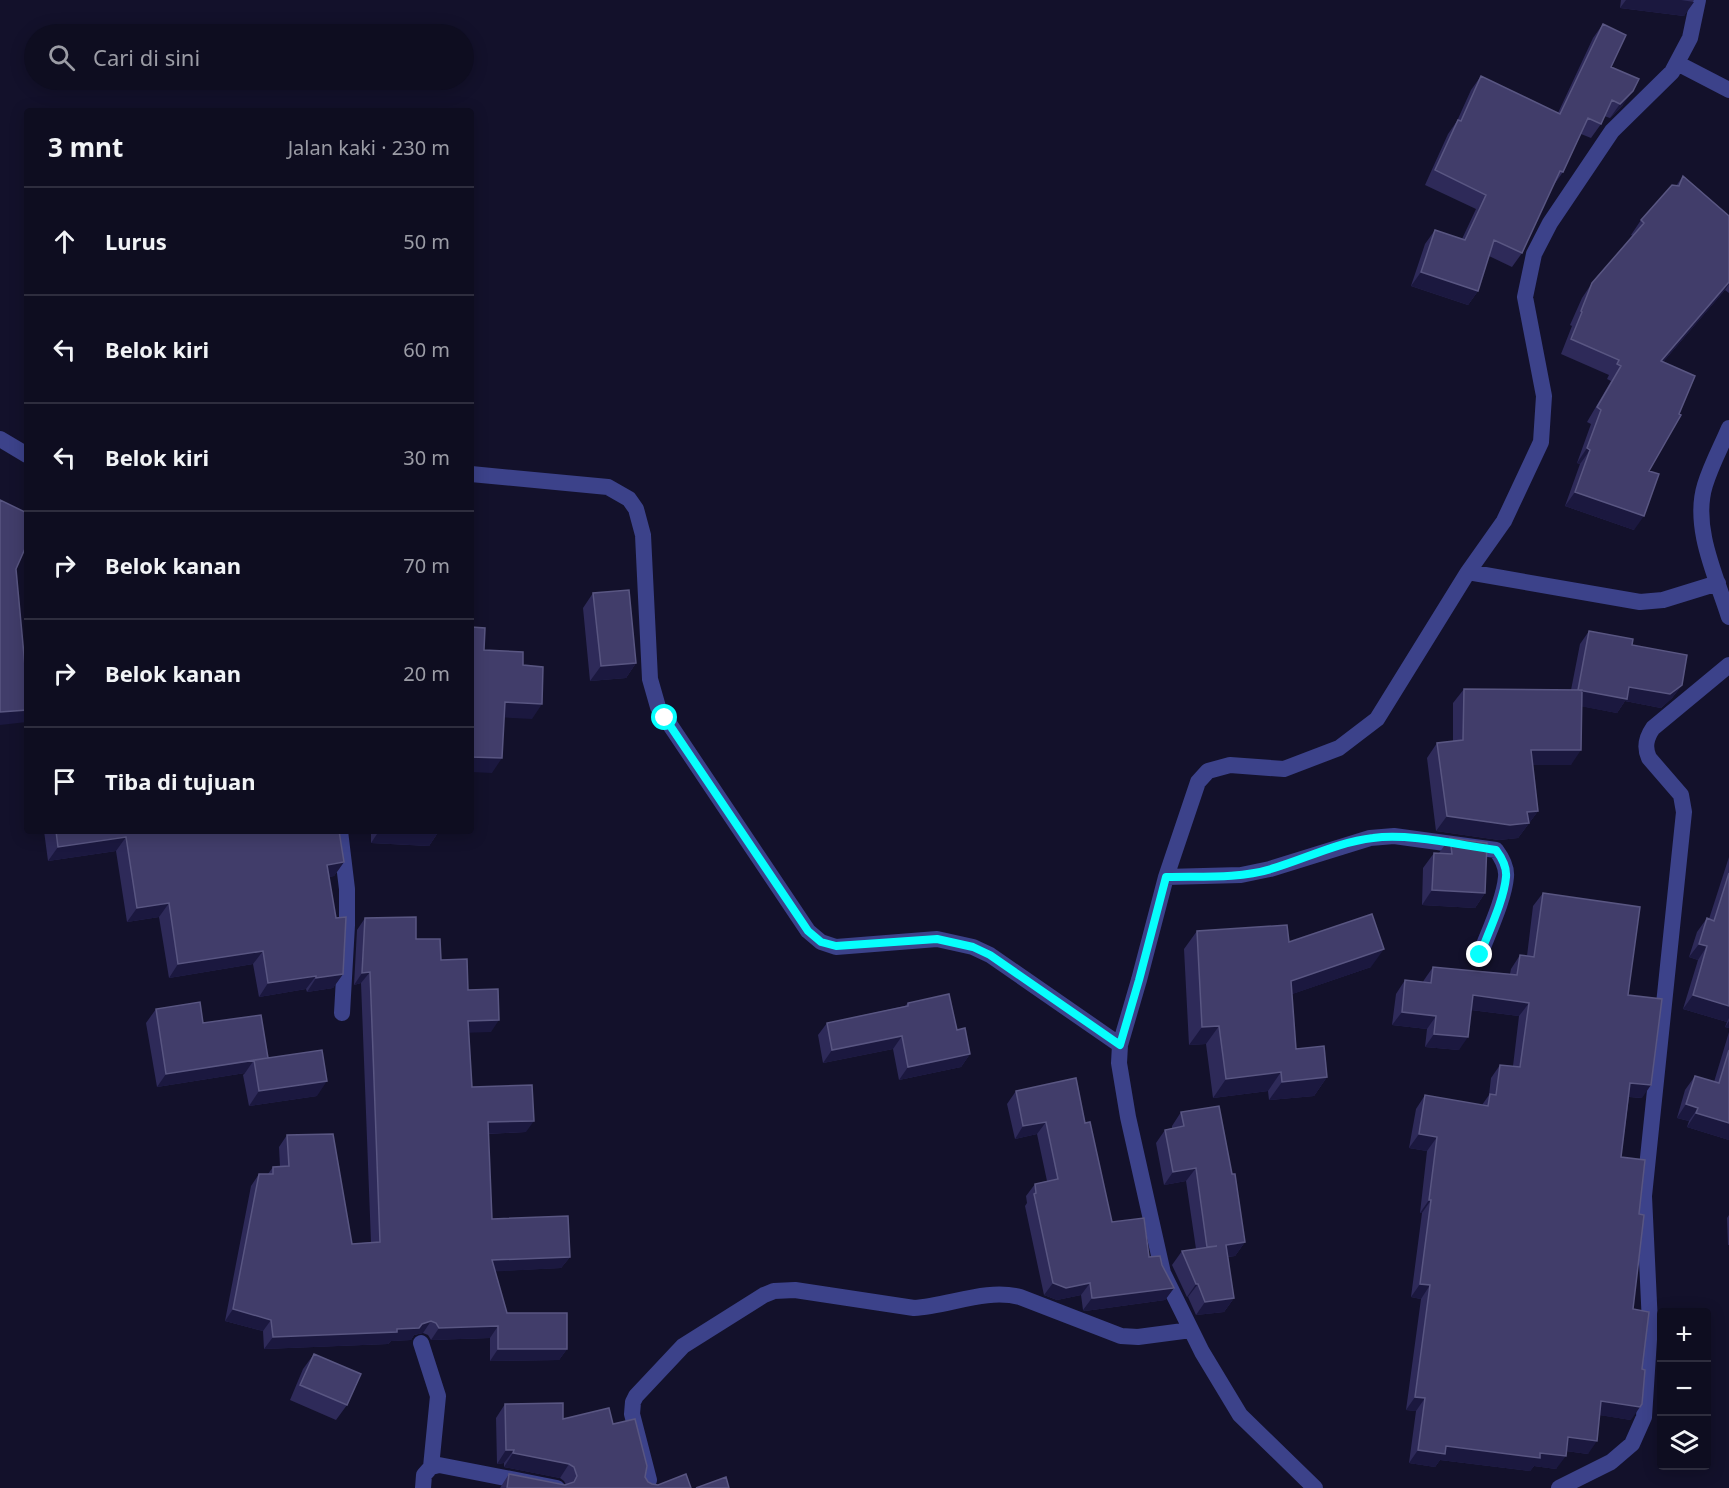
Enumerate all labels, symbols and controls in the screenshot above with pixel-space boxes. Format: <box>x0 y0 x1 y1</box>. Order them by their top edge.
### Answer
search box <box>24 24 474 90</box>
icon: search <box>45 41 78 74</box>
text: Cari di sini <box>93 42 200 72</box>
text: 3 mnt <box>48 129 123 165</box>
text: Jalan kaki · 230 m <box>288 134 450 161</box>
icon: ahead <box>48 225 81 258</box>
text: Lurus <box>105 226 167 256</box>
text: 50 m <box>403 228 450 255</box>
icon: left <box>48 333 81 366</box>
text: Belok kiri <box>105 334 209 364</box>
text: 60 m <box>403 336 450 363</box>
icon: left <box>48 441 81 474</box>
text: Belok kiri <box>105 442 209 472</box>
text: 30 m <box>403 444 450 471</box>
icon: right <box>48 549 81 582</box>
text: Belok kanan <box>105 550 241 580</box>
text: 70 m <box>403 552 450 579</box>
icon: right <box>48 657 81 690</box>
text: Belok kanan <box>105 658 241 688</box>
text: 20 m <box>403 660 450 687</box>
route start <box>651 704 677 730</box>
icon: arrive <box>48 765 81 798</box>
text: Tiba di tujuan <box>105 766 255 796</box>
route end <box>1466 941 1492 967</box>
map controls <box>1657 1308 1711 1470</box>
button: + <box>1657 1308 1711 1362</box>
button: − <box>1657 1362 1711 1416</box>
button: layers <box>1657 1416 1711 1470</box>

